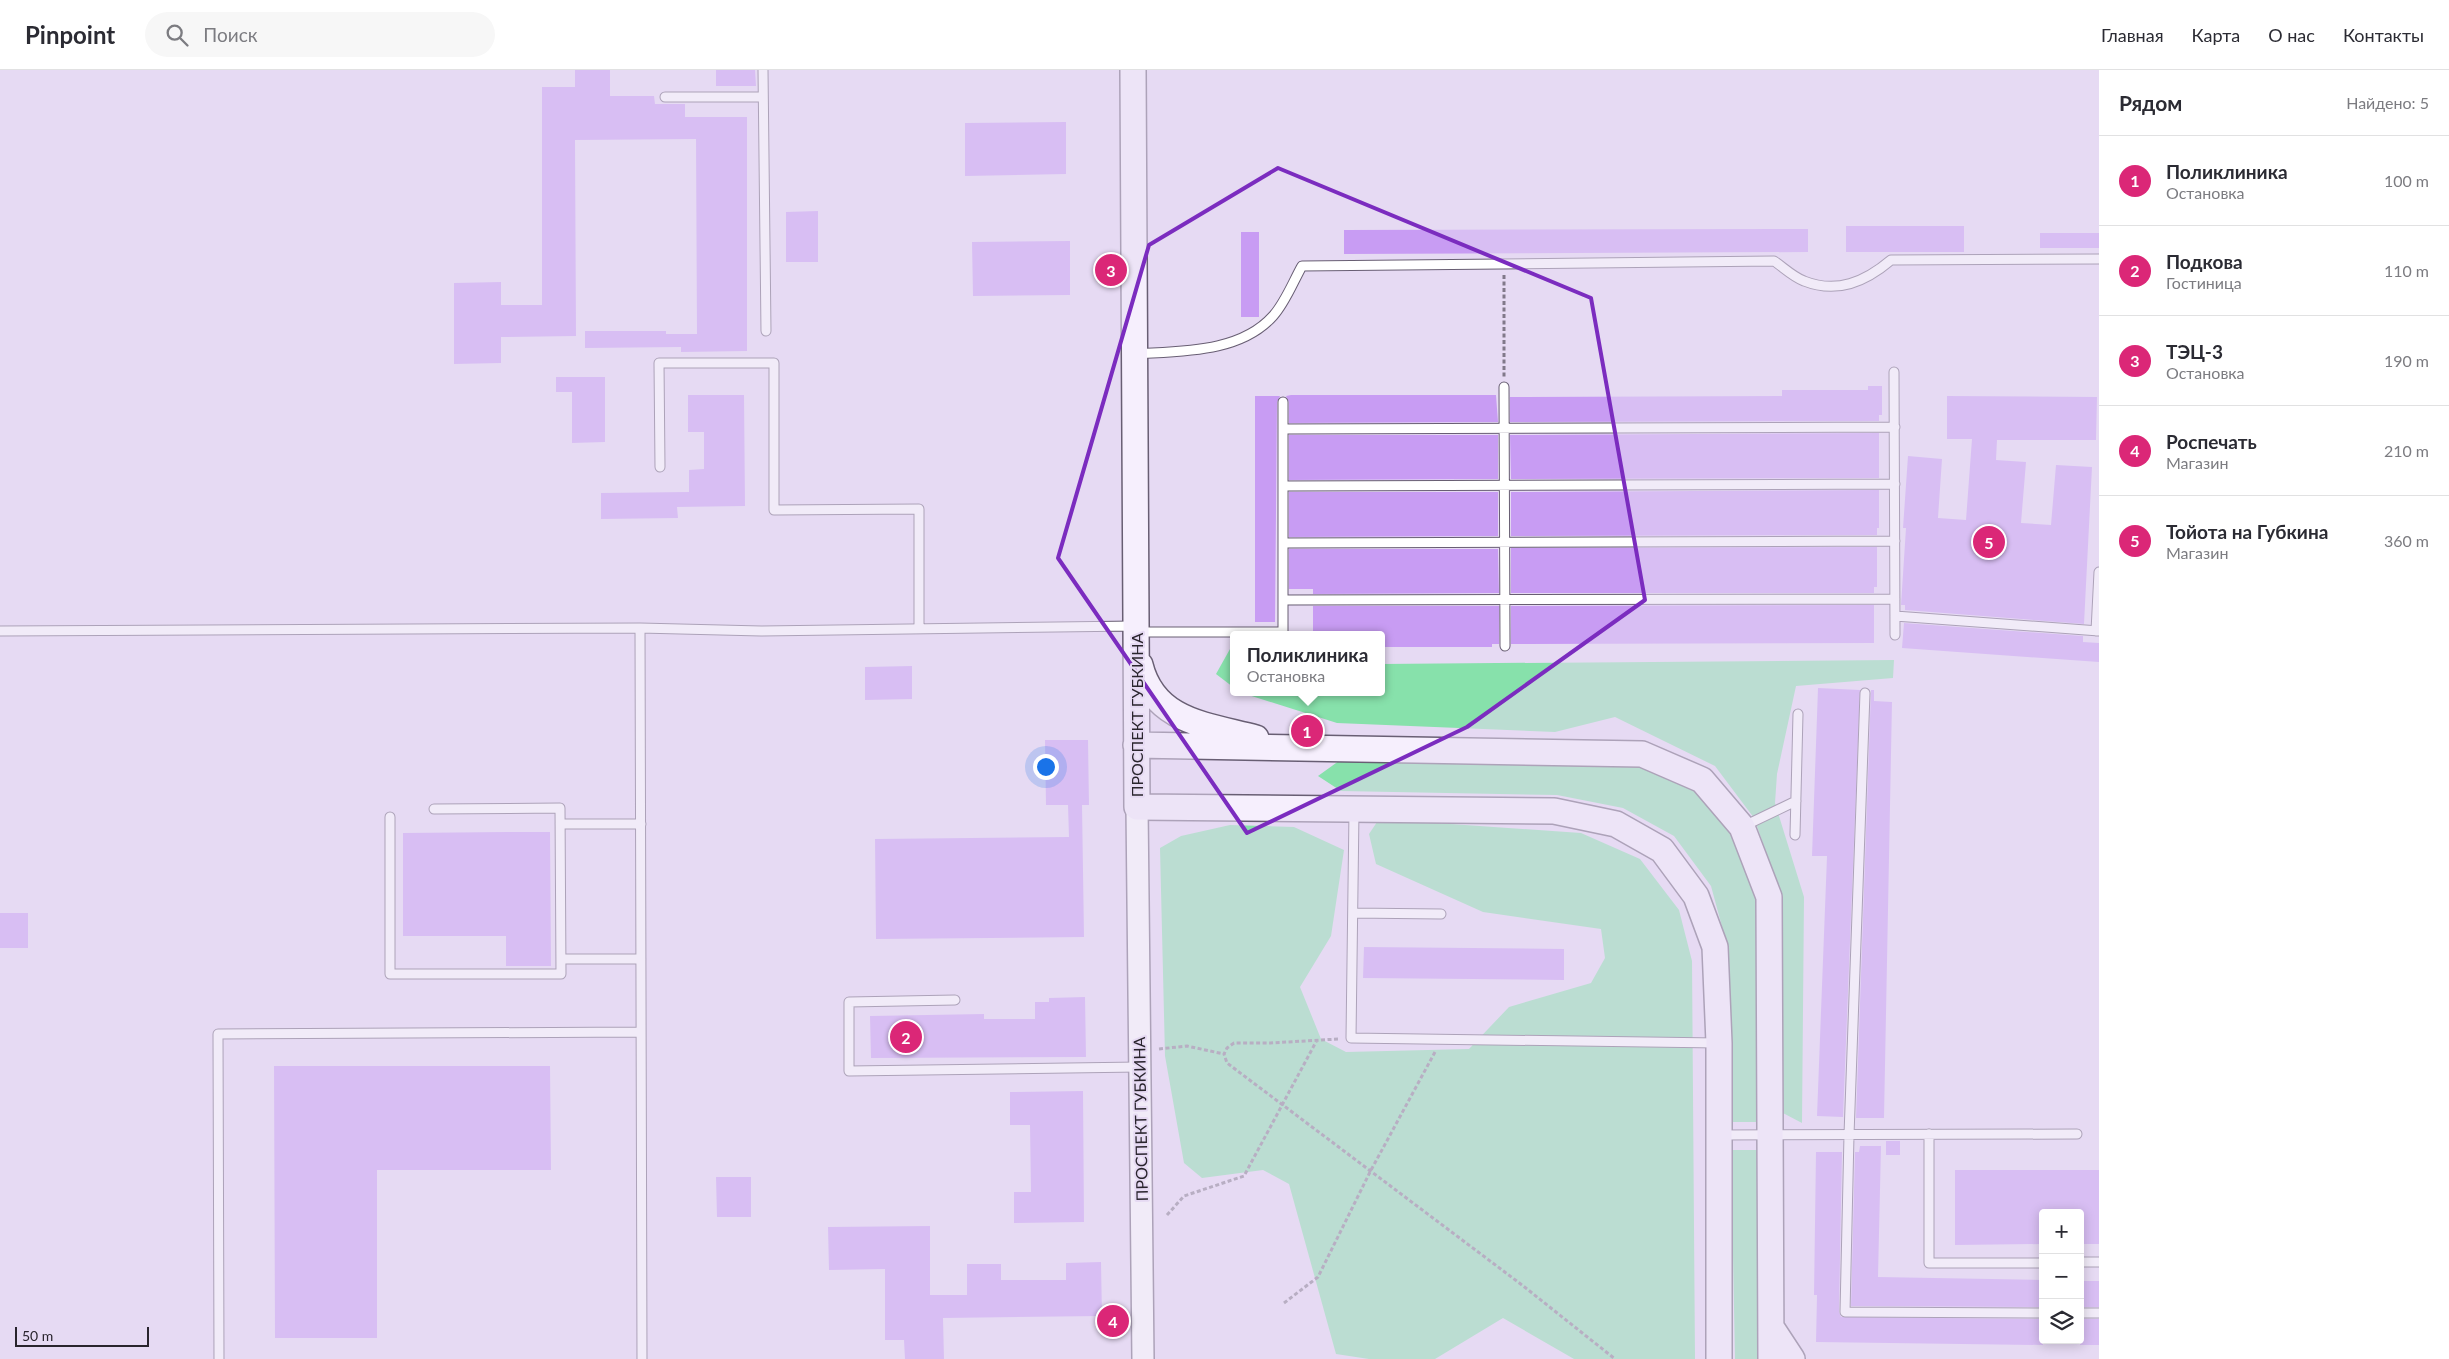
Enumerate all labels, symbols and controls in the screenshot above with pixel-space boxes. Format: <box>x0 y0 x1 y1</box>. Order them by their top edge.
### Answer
search box <box>145 12 495 57</box>
text: Pinpoint <box>25 20 115 49</box>
icon: search <box>163 21 191 49</box>
text: Поиск <box>203 23 258 46</box>
text: Главная <box>2101 24 2164 46</box>
text: Карта <box>2192 24 2240 46</box>
text: О нас <box>2268 24 2315 46</box>
text: Контакты <box>2343 24 2424 46</box>
text: Рядом <box>2119 90 2182 115</box>
text: Найдено: 5 <box>2346 93 2429 112</box>
text: Поликлиника <box>2166 160 2288 183</box>
text: 1 <box>2130 171 2140 190</box>
text: 100 m <box>2384 171 2429 190</box>
text: Остановка <box>2166 183 2245 202</box>
text: Подкова <box>2166 250 2243 273</box>
pin: 3 <box>1095 251 1127 289</box>
text: 2 <box>2130 261 2140 280</box>
text: 110 m <box>2384 261 2429 280</box>
text: Гостиница <box>2166 273 2242 292</box>
text: ТЭЦ-3 <box>2166 340 2223 363</box>
text: 3 <box>2130 351 2140 370</box>
text: 190 m <box>2384 351 2429 370</box>
text: Остановка <box>2166 363 2245 382</box>
text: Роспечать <box>2166 430 2257 453</box>
text: 4 <box>2130 441 2140 460</box>
text: 210 m <box>2384 441 2429 460</box>
text: Магазин <box>2166 453 2228 472</box>
text: Тойота на Губкина <box>2166 520 2328 543</box>
pin: 5 <box>1973 523 2005 561</box>
text: 5 <box>2130 531 2140 550</box>
text: 360 m <box>2384 531 2429 550</box>
text: Магазин <box>2166 543 2228 562</box>
popup <box>1230 631 1385 696</box>
street label: ПРОСПЕКТ ГУБКИНА <box>1127 632 1146 797</box>
text: Поликлиника <box>1247 643 1368 666</box>
text: Остановка <box>1247 666 1325 685</box>
pin: 1 <box>1291 712 1323 750</box>
your location <box>1033 754 1059 780</box>
pin: 2 <box>890 1018 922 1056</box>
street label: ПРОСПЕКТ ГУБКИНА <box>1129 1036 1151 1201</box>
map controls <box>2039 1209 2084 1344</box>
button: + <box>2039 1209 2084 1254</box>
button: − <box>2039 1254 2084 1299</box>
button: layers <box>2039 1299 2084 1344</box>
pin: 4 <box>1097 1302 1129 1340</box>
scale bar <box>15 1324 149 1347</box>
text: 50 m <box>22 1327 53 1344</box>

